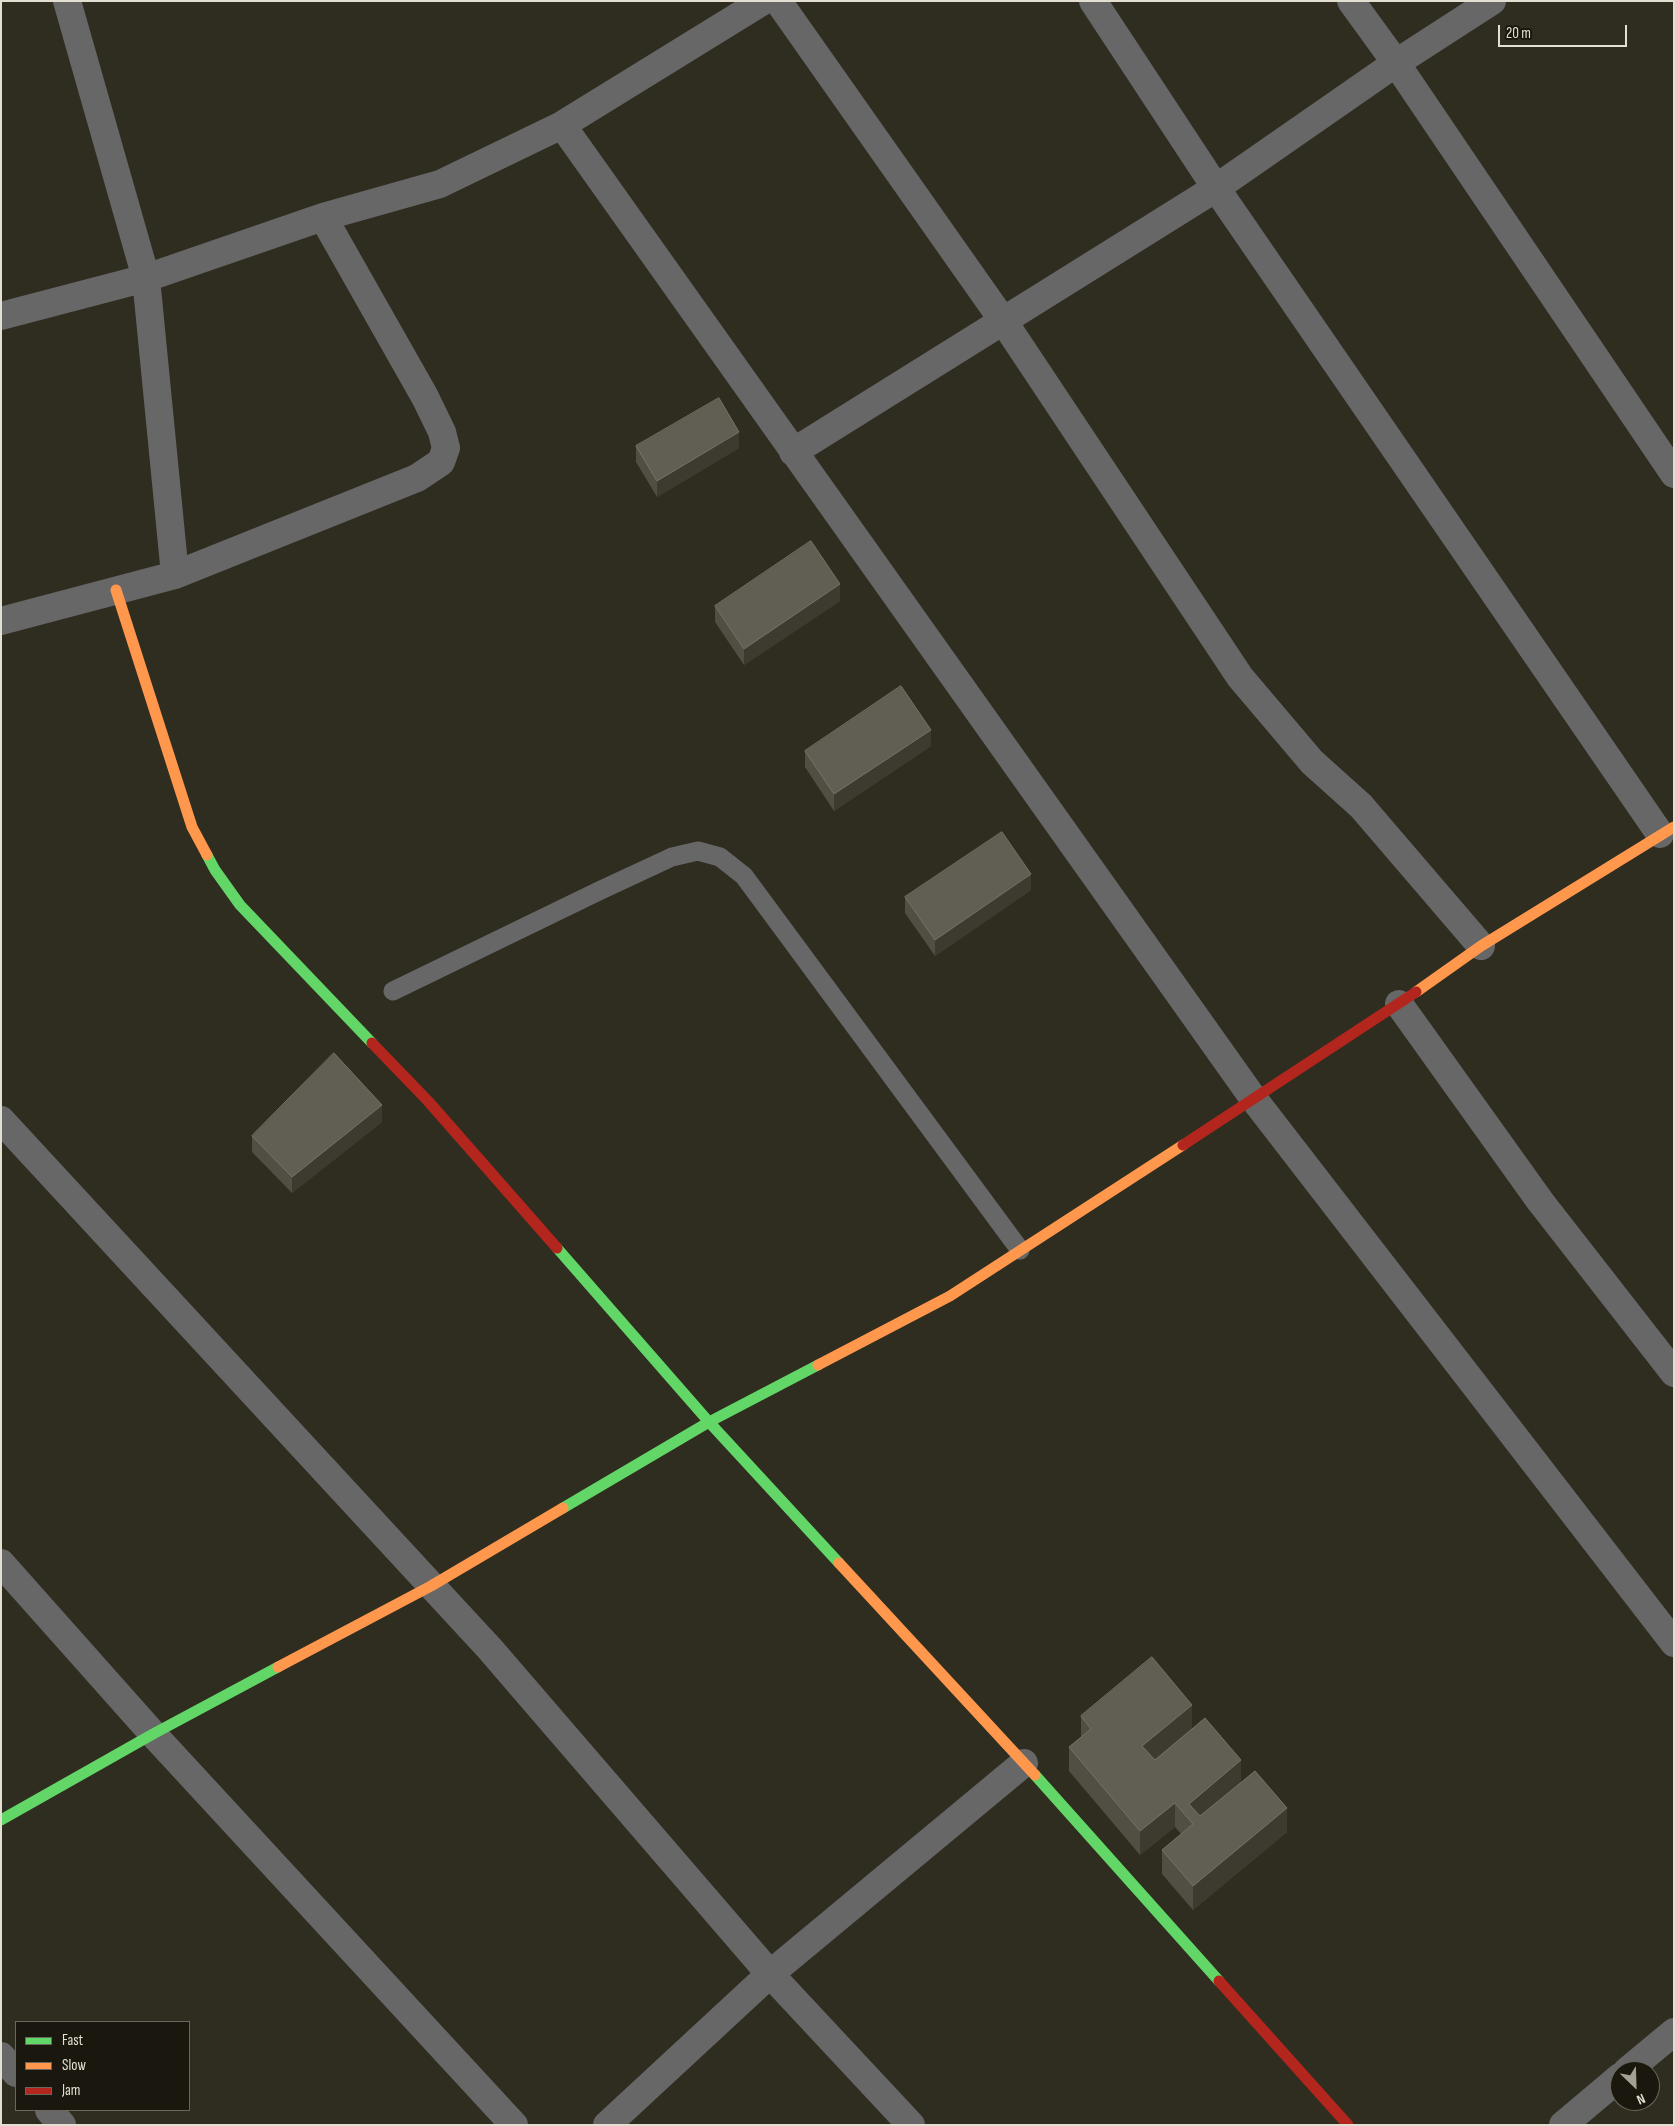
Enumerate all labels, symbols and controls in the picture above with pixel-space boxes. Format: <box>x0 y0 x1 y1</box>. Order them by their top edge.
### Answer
scale bar <box>1500 15 1629 47</box>
text: 20 m <box>1506 24 1531 43</box>
legend <box>15 2021 190 2111</box>
text: Fast <box>62 2031 83 2050</box>
text: Slow <box>62 2056 86 2075</box>
north arrow <box>1610 2061 1660 2111</box>
text: Jam <box>62 2081 80 2100</box>
text: N <box>1634 2090 1648 2109</box>

